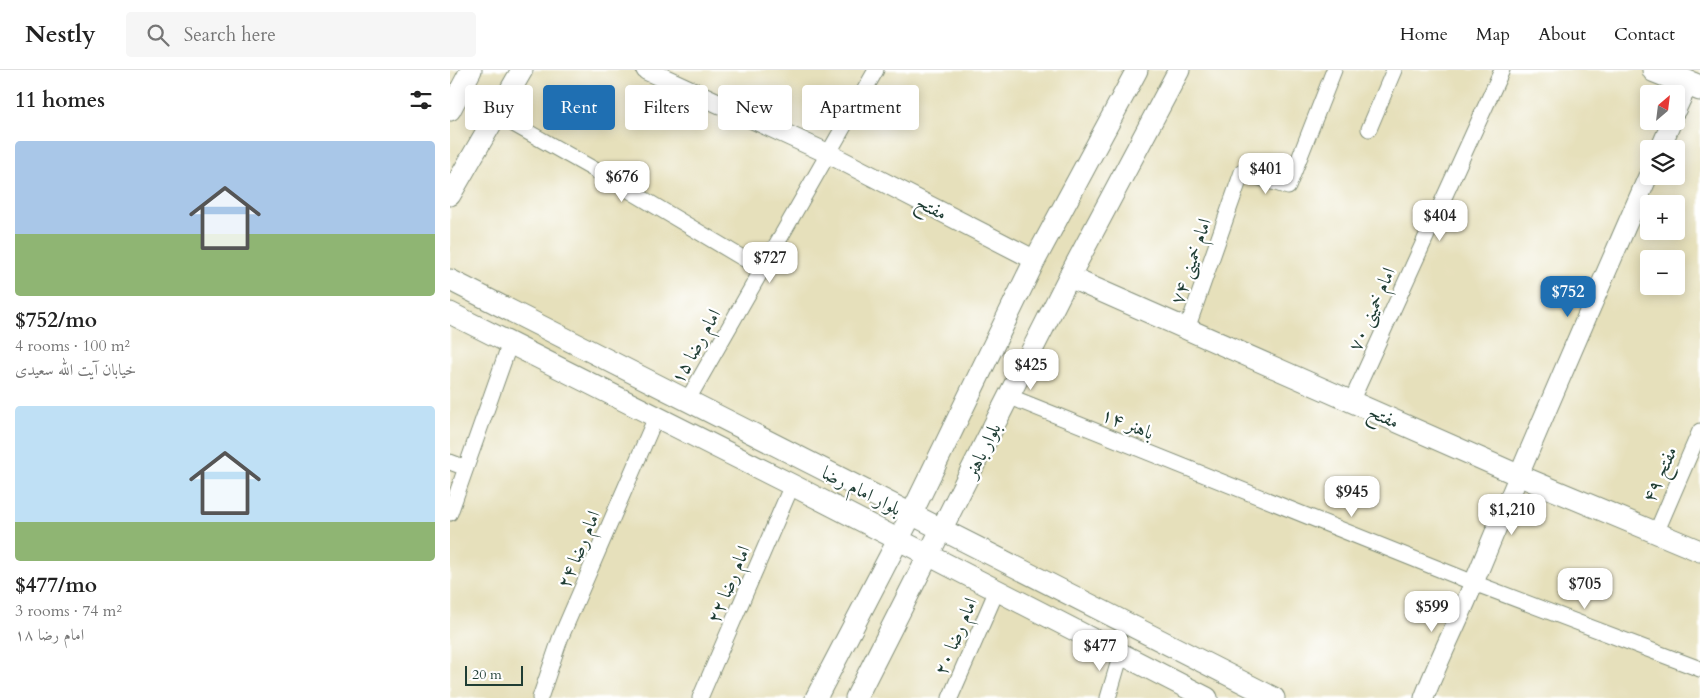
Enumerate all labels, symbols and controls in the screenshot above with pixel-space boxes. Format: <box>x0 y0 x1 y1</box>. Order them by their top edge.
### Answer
search box <box>126 12 476 57</box>
text: Nestly <box>25 18 96 51</box>
icon: search <box>144 21 172 49</box>
text: Search here <box>184 22 276 48</box>
text: Home <box>1400 22 1448 47</box>
text: Map <box>1476 22 1510 47</box>
text: About <box>1538 22 1586 47</box>
text: Contact <box>1614 22 1675 47</box>
chip: Buy <box>465 85 533 130</box>
chip: Rent <box>543 85 615 130</box>
chip: Filters <box>625 85 708 130</box>
chip: New <box>718 85 792 130</box>
chip: Apartment <box>802 85 919 130</box>
north arrow <box>1640 85 1685 130</box>
map controls <box>1640 85 1685 295</box>
text: 11 homes <box>15 86 105 115</box>
icon: filters <box>407 86 435 114</box>
button: layers <box>1640 140 1685 185</box>
pin: $401 <box>1236 152 1296 195</box>
text: $401 <box>1250 158 1282 180</box>
pin: $676 <box>592 160 652 203</box>
text: $676 <box>606 166 638 188</box>
icon: home <box>180 173 270 263</box>
street label: مفتح <box>910 189 951 230</box>
button: + <box>1640 195 1685 240</box>
pin: $404 <box>1410 200 1470 242</box>
text: $404 <box>1424 205 1456 227</box>
street label: امام خمینی ۷۴ <box>1164 215 1221 309</box>
pin: $727 <box>740 242 800 284</box>
text: $727 <box>754 247 786 269</box>
button: − <box>1640 250 1685 295</box>
street label: امام خمینی ۷۰ <box>1342 263 1405 357</box>
pin: $752 <box>1538 276 1598 318</box>
text: $752 <box>1552 281 1584 303</box>
street label: امام رضا ۱۵ <box>665 304 730 390</box>
text: $752/mo <box>15 306 97 335</box>
text: 4 rooms · 100 m² <box>15 335 130 357</box>
pin: $425 <box>1001 348 1061 391</box>
text: $425 <box>1015 354 1047 376</box>
text: خیابان آیت الله سعیدی <box>15 359 136 381</box>
street label: مفتح <box>1362 399 1403 439</box>
street label: باهنر ۱۴ <box>1098 402 1158 446</box>
street label: بلوار باهنر <box>958 419 1007 484</box>
icon: home <box>180 438 270 528</box>
street label: مفتح ۴۹ <box>1636 442 1687 508</box>
street label: بلوار امام رضا <box>816 460 906 525</box>
pin: $945 <box>1322 476 1382 518</box>
text: $945 <box>1336 481 1368 503</box>
pin: $1,210 <box>1471 494 1553 536</box>
text: $1,210 <box>1489 499 1535 521</box>
street label: امام رضا ۲۴ <box>551 507 610 593</box>
street label: امام رضا ۲۲ <box>701 542 760 628</box>
pin: $705 <box>1555 568 1615 610</box>
text: $477/mo <box>15 571 97 600</box>
text: $705 <box>1569 573 1601 595</box>
pin: $599 <box>1402 590 1462 633</box>
street label: امام رضا ۲۰ <box>928 594 987 680</box>
text: $599 <box>1416 596 1448 618</box>
text: 3 rooms · 74 m² <box>15 600 122 622</box>
text: امام رضا ۱۸ <box>15 624 84 646</box>
pin: $477 <box>1070 630 1130 672</box>
text: $477 <box>1084 635 1116 657</box>
scale bar <box>465 663 522 686</box>
text: 20 m <box>472 665 502 684</box>

